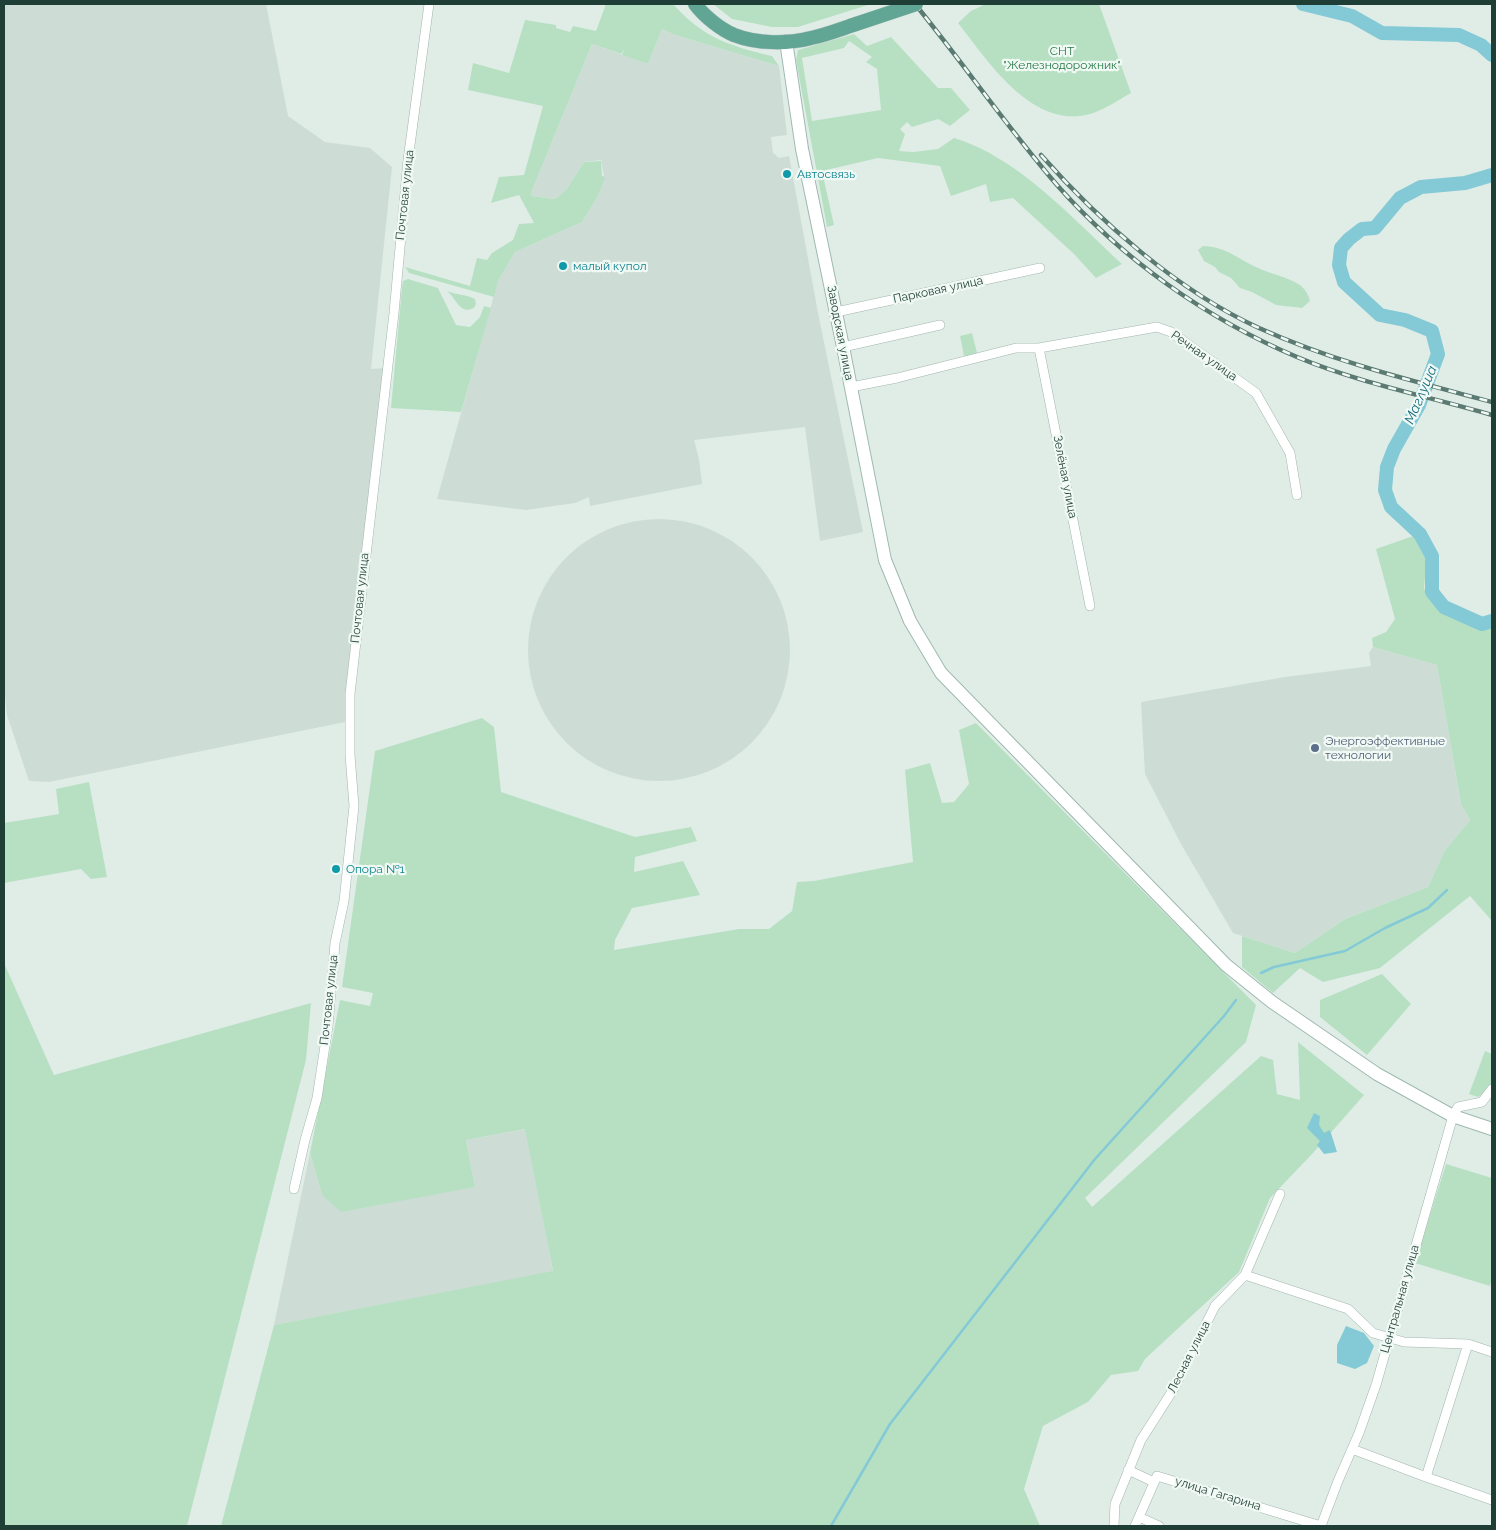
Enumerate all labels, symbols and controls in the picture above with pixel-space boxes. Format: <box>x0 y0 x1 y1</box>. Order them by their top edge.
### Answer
park label: СНТ "Железнодорожник" <box>1003 44 1121 72</box>
street label: Почтовая улица <box>393 149 417 241</box>
place label: Автосвязь <box>797 167 855 181</box>
marker: Автосвязь <box>781 168 793 180</box>
place label: малый купол <box>573 259 647 273</box>
marker: малый купол <box>557 260 569 272</box>
street label: Парковая улица <box>892 273 984 307</box>
street label: Заводская улица <box>824 284 856 382</box>
street label: Речная улица <box>1168 328 1240 384</box>
water label: Маглуша <box>1401 363 1441 427</box>
street label: Зелёная улица <box>1050 434 1080 520</box>
street label: Почтовая улица <box>348 552 372 644</box>
place label: Энергоэффективные технологии <box>1325 734 1445 762</box>
marker: Энергоэффективные технологии <box>1309 742 1321 754</box>
place label: Опора №1 <box>346 862 405 876</box>
marker: Опора №1 <box>330 863 342 875</box>
street label: Почтовая улица <box>317 954 341 1046</box>
street label: Центральная улица <box>1378 1243 1422 1355</box>
street label: Лесная улица <box>1165 1318 1213 1396</box>
street label: улица Гагарина <box>1173 1474 1263 1514</box>

